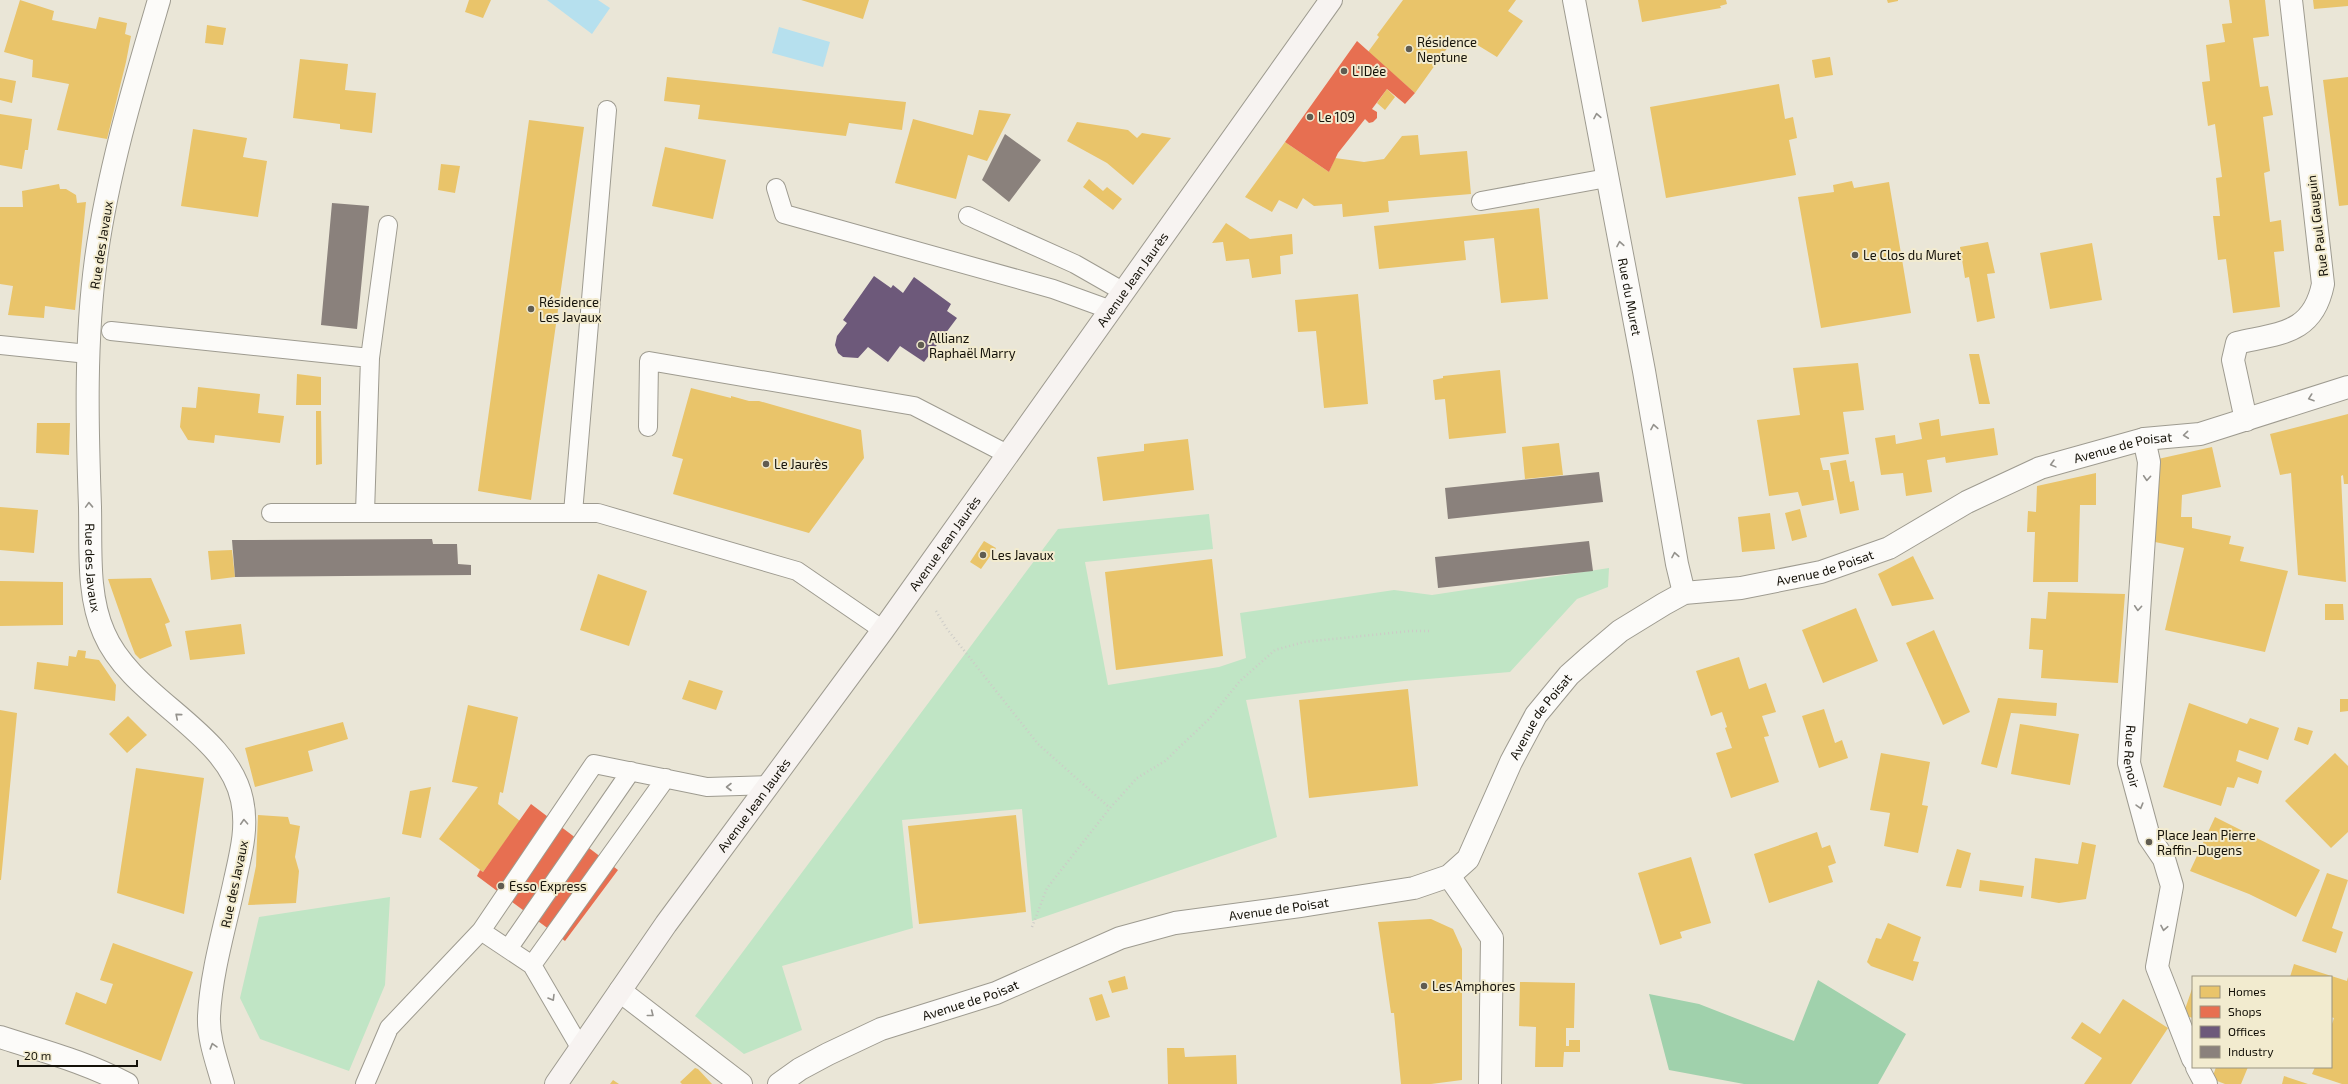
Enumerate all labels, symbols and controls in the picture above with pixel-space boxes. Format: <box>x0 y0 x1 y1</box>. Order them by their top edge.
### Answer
place label: Résidence Neptune <box>1417 34 1477 65</box>
marker: Résidence Neptune <box>1404 44 1414 54</box>
place label: L'IDée <box>1352 63 1386 79</box>
marker: L'IDée <box>1339 66 1349 76</box>
place label: Le 109 <box>1318 109 1355 125</box>
marker: Le 109 <box>1305 112 1315 122</box>
one-way arrow <box>1593 113 1601 119</box>
street label: Rue Paul Gauguin <box>2303 174 2331 278</box>
street label: Rue des Javaux <box>86 200 116 290</box>
street label: Avenue Jean Jaurès <box>1093 229 1172 330</box>
one-way arrow <box>1616 241 1625 247</box>
place label: Le Clos du Muret <box>1863 247 1961 263</box>
marker: Le Clos du Muret <box>1850 250 1860 260</box>
street label: Rue du Muret <box>1615 256 1645 337</box>
place label: Résidence Les Javaux <box>539 294 602 325</box>
marker: Résidence Les Javaux <box>526 304 536 314</box>
place label: Allianz Raphaël Marry <box>929 330 1016 361</box>
marker: Allianz Raphaël Marry <box>916 340 926 350</box>
one-way arrow <box>2307 393 2314 402</box>
one-way arrow <box>1650 424 1659 430</box>
street label: Avenue de Poisat <box>2072 429 2173 466</box>
one-way arrow <box>2183 430 2189 439</box>
place label: Le Jaurès <box>774 456 828 472</box>
marker: Le Jaurès <box>761 459 771 469</box>
one-way arrow <box>2049 459 2056 468</box>
one-way arrow <box>2143 475 2152 481</box>
street label: Avenue Jean Jaurès <box>906 493 984 594</box>
one-way arrow <box>85 502 94 508</box>
street label: Rue des Javaux <box>82 523 105 614</box>
street label: Avenue de Poisat <box>1775 546 1876 589</box>
place label: Les Javaux <box>991 547 1054 563</box>
marker: Les Javaux <box>978 550 988 560</box>
one-way arrow <box>1672 552 1680 558</box>
one-way arrow <box>2134 605 2143 611</box>
street label: Avenue de Poisat <box>1506 670 1575 762</box>
one-way arrow <box>176 713 183 720</box>
street label: Rue Renoir <box>2121 724 2143 790</box>
street label: Avenue Jean Jaurès <box>714 755 794 855</box>
one-way arrow <box>726 783 732 791</box>
one-way arrow <box>2136 802 2144 809</box>
one-way arrow <box>239 819 248 825</box>
place label: Place Jean Pierre Raffin-Dugens <box>2157 827 2256 858</box>
marker: Place Jean Pierre Raffin-Dugens <box>2144 837 2154 847</box>
street label: Rue des Javaux <box>217 839 251 929</box>
place label: Esso Express <box>509 878 587 894</box>
marker: Esso Express <box>496 881 506 891</box>
street label: Avenue de Poisat <box>1228 894 1330 924</box>
one-way arrow <box>2161 925 2169 931</box>
street label: Avenue de Poisat <box>920 976 1021 1024</box>
legend <box>2192 976 2332 1068</box>
place label: Les Amphores <box>1432 978 1515 994</box>
marker: Les Amphores <box>1419 981 1429 991</box>
text: Homes <box>2228 984 2266 998</box>
one-way arrow <box>547 994 555 1001</box>
text: Shops <box>2228 1004 2262 1018</box>
one-way arrow <box>646 1009 653 1016</box>
text: Offices <box>2228 1024 2265 1038</box>
scale bar <box>18 1042 137 1068</box>
one-way arrow <box>209 1043 218 1050</box>
text: Industry <box>2228 1044 2274 1058</box>
text: 20 m <box>24 1048 51 1062</box>

